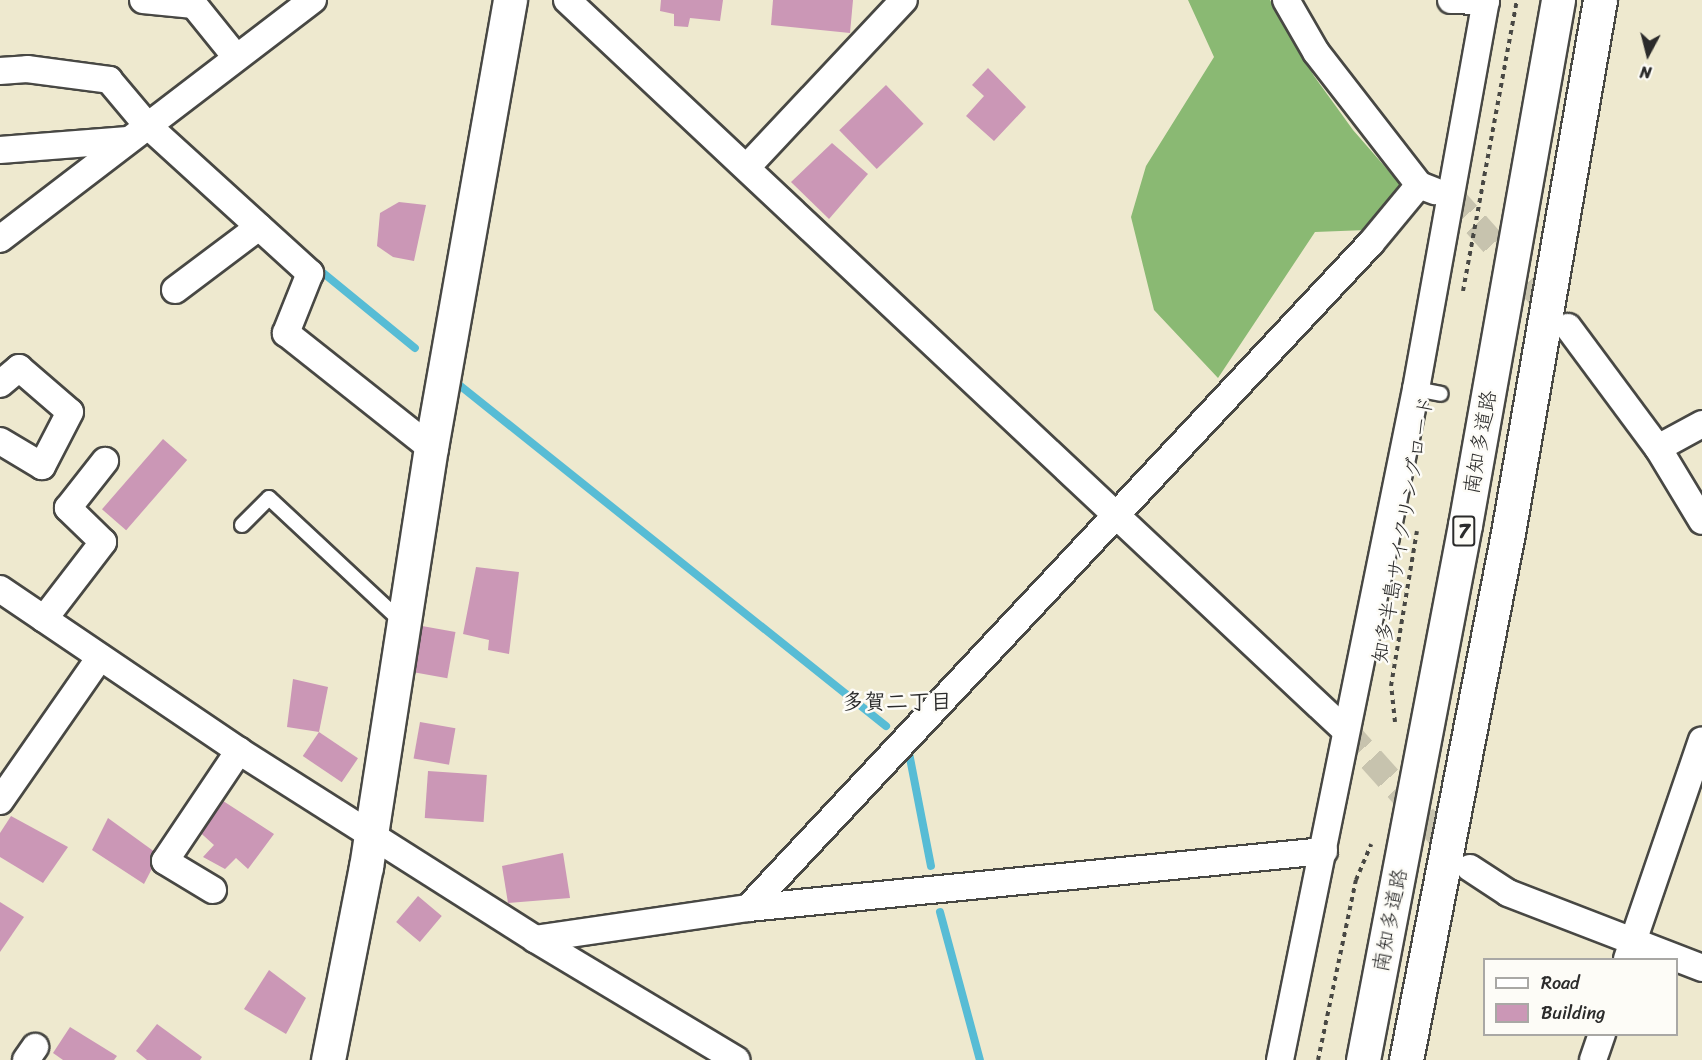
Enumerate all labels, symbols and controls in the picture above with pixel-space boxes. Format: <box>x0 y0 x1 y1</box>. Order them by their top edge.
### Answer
north arrow <box>1618 24 1678 84</box>
text: N <box>1638 57 1653 87</box>
street label: 南知多道路 <box>1458 388 1502 496</box>
street label: 知多半島サイクリングロード <box>1367 392 1439 666</box>
road number: 7 <box>1452 514 1476 548</box>
district label: 多賀二丁目 <box>842 689 952 715</box>
street label: 南知多道路 <box>1368 866 1412 974</box>
legend <box>1483 958 1678 1036</box>
text: Road <box>1541 967 1580 999</box>
text: Building <box>1541 997 1605 1029</box>

